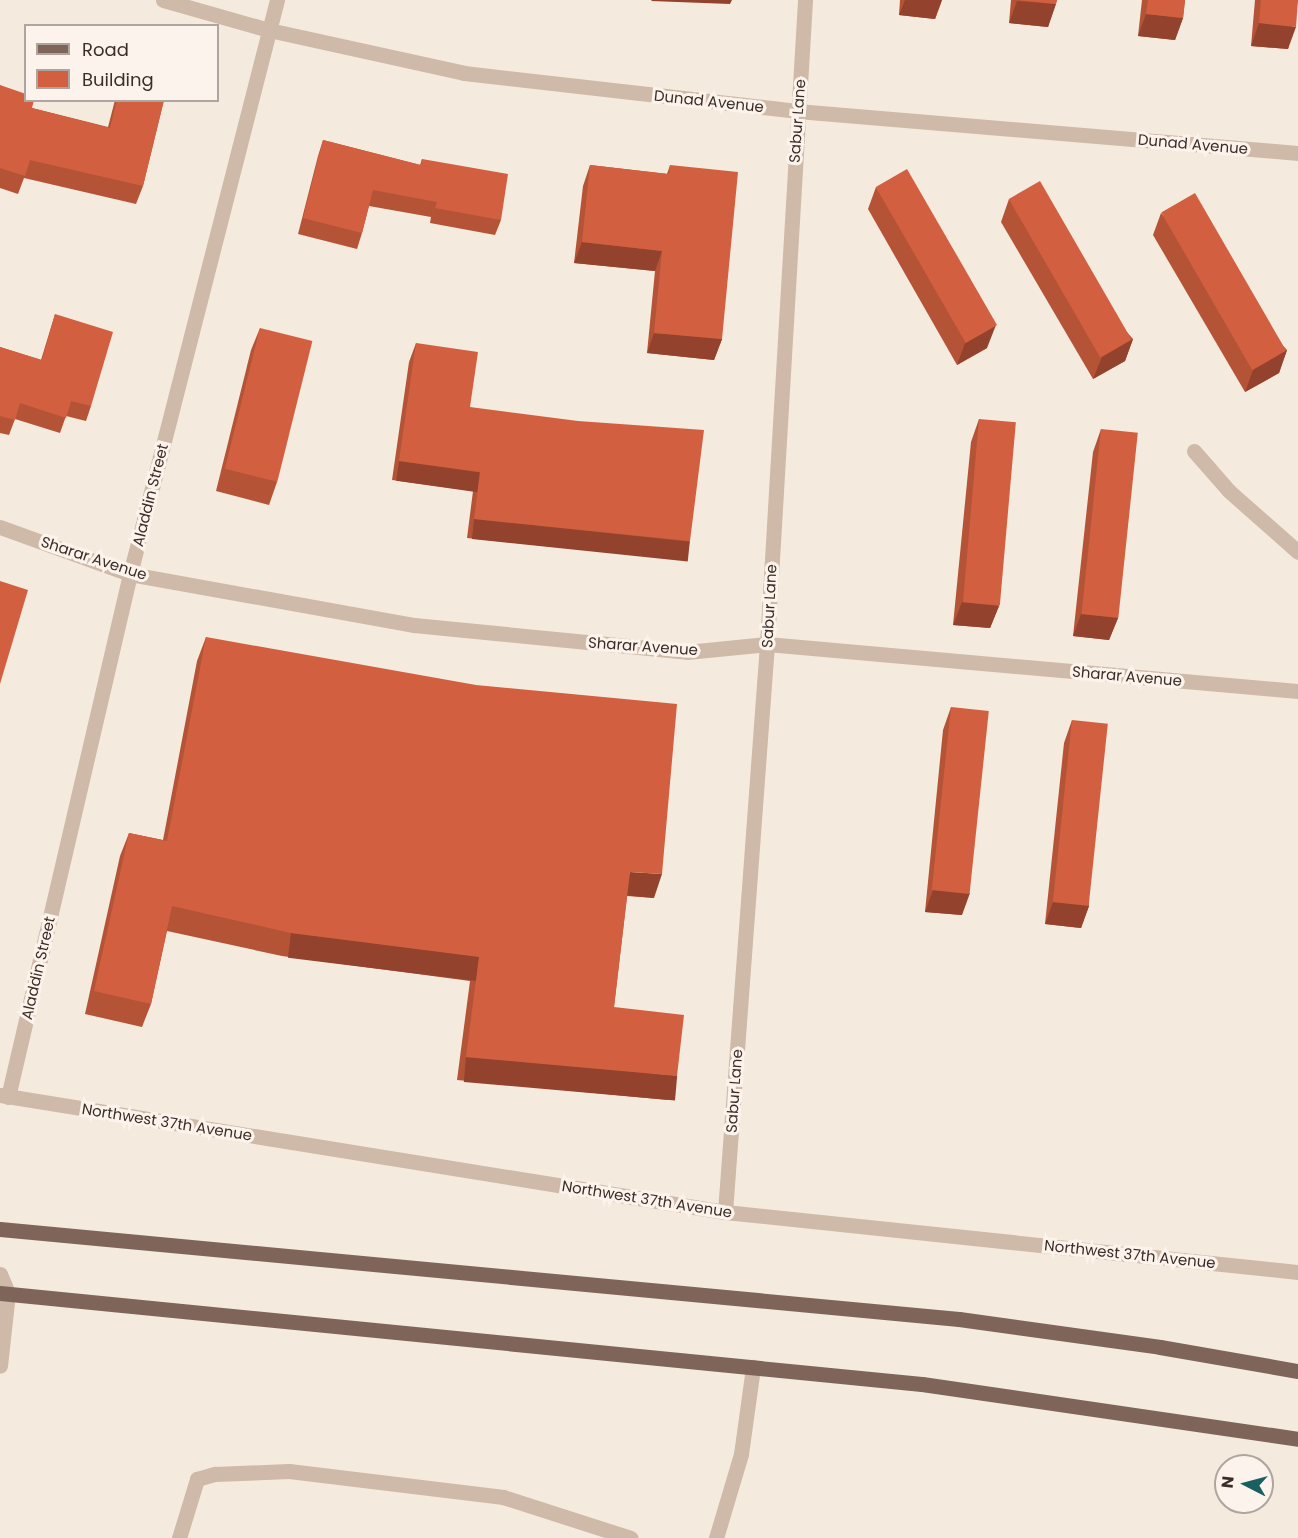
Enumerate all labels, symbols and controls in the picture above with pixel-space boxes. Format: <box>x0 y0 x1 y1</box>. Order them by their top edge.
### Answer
legend <box>24 24 219 102</box>
text: Road <box>82 37 129 62</box>
text: Building <box>82 67 154 92</box>
street label: Sabur Lane <box>785 79 809 163</box>
street label: Dunad Avenue <box>653 86 765 116</box>
street label: Dunad Avenue <box>1137 130 1249 158</box>
street label: Aladdin Street <box>129 442 171 548</box>
street label: Sharar Avenue <box>39 532 149 584</box>
street label: Sabur Lane <box>758 564 780 648</box>
street label: Sharar Avenue <box>587 633 699 659</box>
street label: Sharar Avenue <box>1071 662 1183 690</box>
street label: Aladdin Street <box>17 915 59 1021</box>
street label: Sabur Lane <box>722 1049 746 1133</box>
street label: Northwest 37th Avenue <box>81 1100 253 1144</box>
street label: Northwest 37th Avenue <box>561 1177 733 1221</box>
street label: Northwest 37th Avenue <box>1043 1236 1217 1272</box>
north arrow <box>1214 1454 1274 1514</box>
text: N <box>1216 1475 1240 1489</box>

